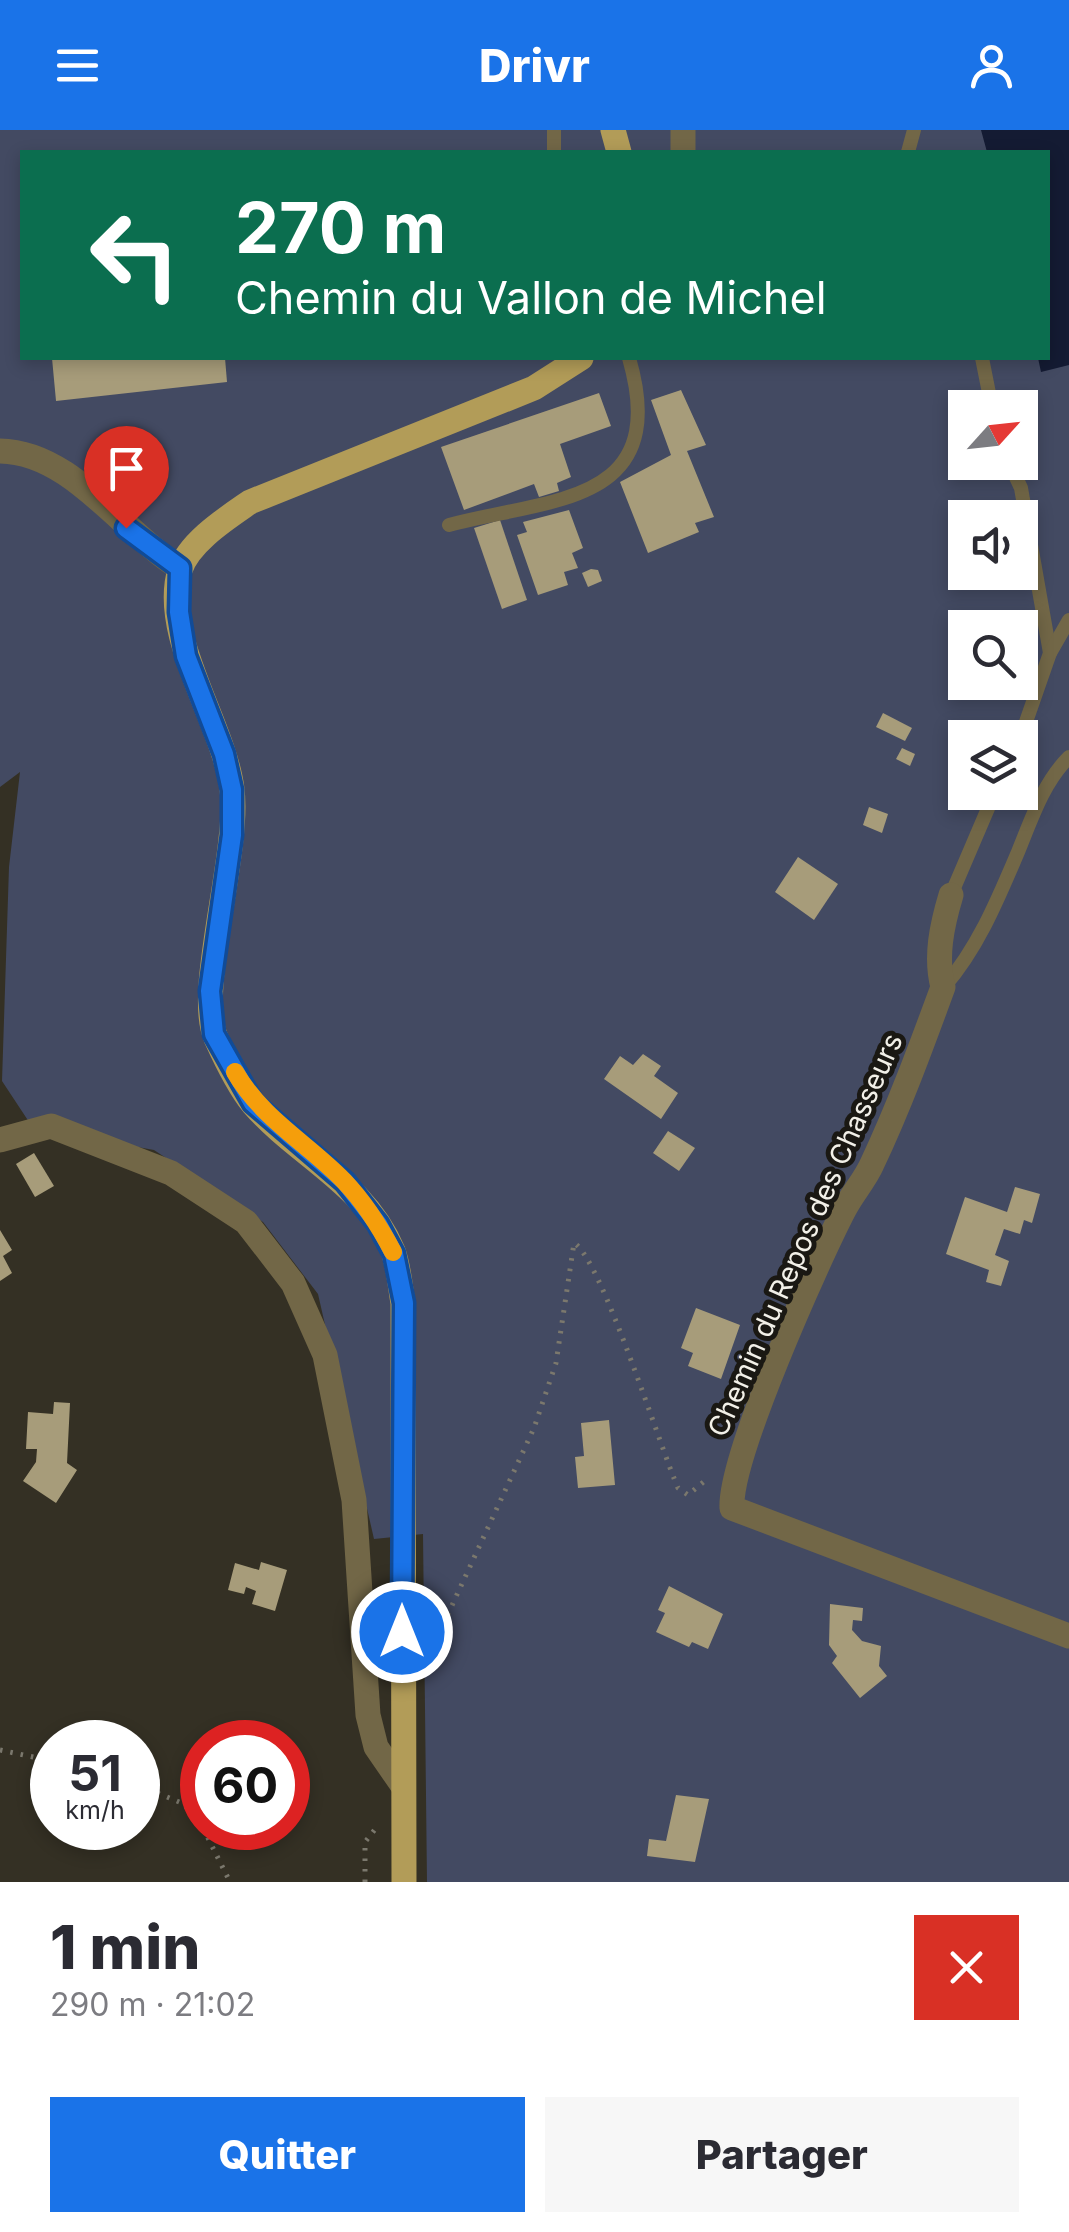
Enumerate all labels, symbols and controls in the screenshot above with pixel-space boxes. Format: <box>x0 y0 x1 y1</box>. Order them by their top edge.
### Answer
icon: menu <box>50 38 105 93</box>
text: Drivr <box>479 38 590 93</box>
icon: person <box>964 38 1019 93</box>
text: 270 m <box>235 185 446 270</box>
icon: left <box>70 190 200 320</box>
text: Chemin du Vallon de Michel <box>235 270 827 325</box>
north arrow <box>948 390 1038 480</box>
map controls <box>948 390 1038 810</box>
pin <box>84 426 169 529</box>
icon: arrive <box>99 441 154 496</box>
button: sound <box>948 500 1038 590</box>
button: search <box>948 610 1038 700</box>
button: layers <box>948 720 1038 810</box>
street label: Chemin du Repos des Chasseurs <box>700 1028 910 1442</box>
position arrow <box>350 1580 454 1684</box>
speed limit sign: 60 <box>180 1720 310 1850</box>
text: 51 <box>68 1743 122 1803</box>
text: km/h <box>65 1795 125 1825</box>
text: 1 min <box>50 1911 200 1983</box>
button: close <box>914 1915 1019 2020</box>
text: 290 m · 21:02 <box>50 1985 255 2024</box>
button: Quitter <box>50 2097 525 2212</box>
button: Partager <box>545 2097 1019 2212</box>

